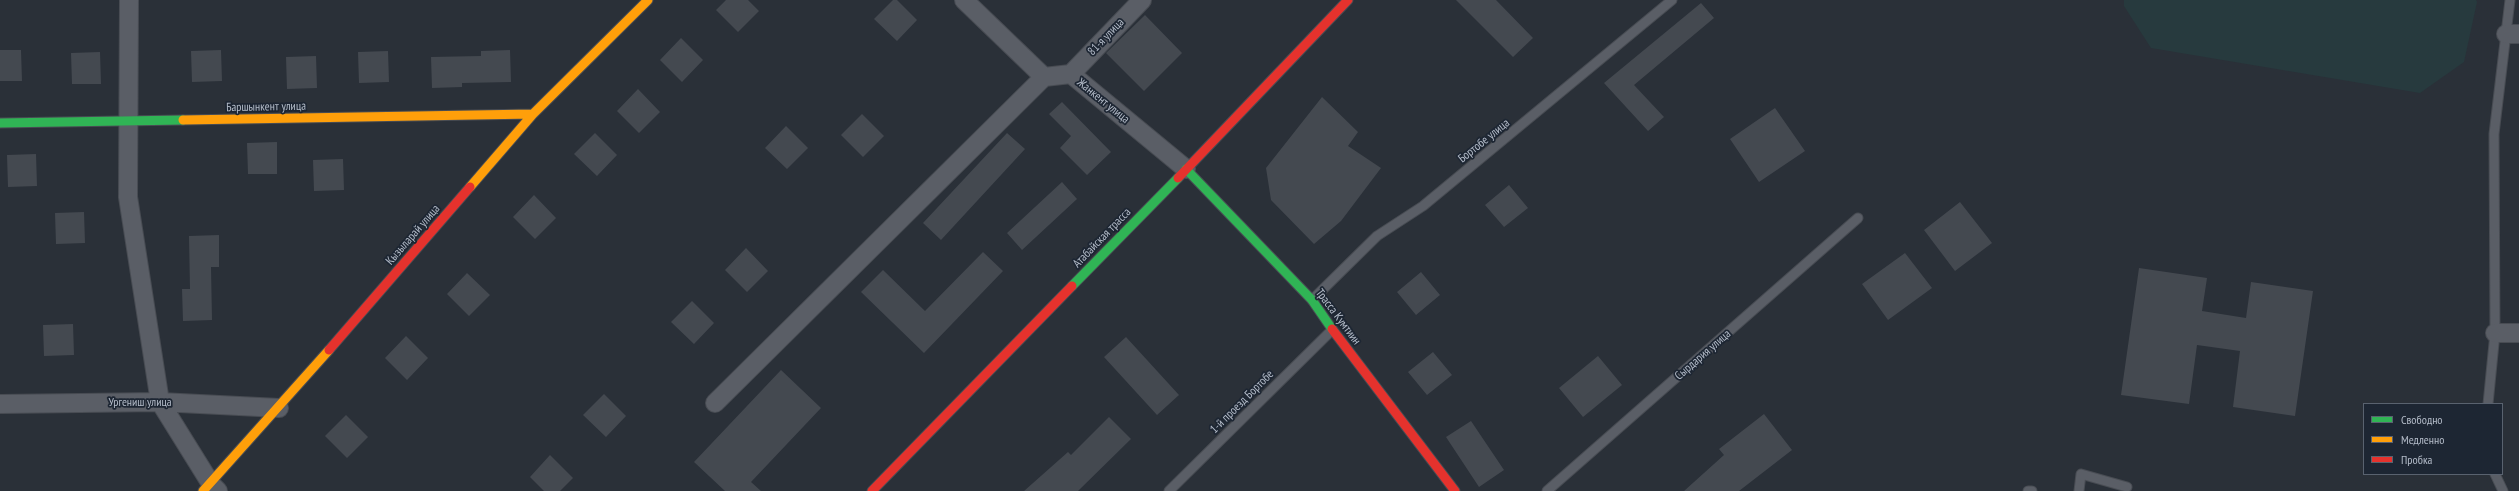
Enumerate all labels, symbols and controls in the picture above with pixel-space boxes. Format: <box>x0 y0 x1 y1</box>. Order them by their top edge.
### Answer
street label: 81-я улица <box>1085 15 1127 59</box>
street label: Жанкент улица <box>1074 75 1132 127</box>
street label: Баршынкент улица <box>226 99 306 115</box>
street label: Бортобе улица <box>1455 116 1513 166</box>
street label: Кызыларай улица <box>383 202 443 268</box>
street label: Атабайская трасса <box>1070 205 1134 271</box>
street label: Трасса Кумтиин <box>1312 286 1364 348</box>
street label: Сырдария улица <box>1672 327 1734 383</box>
street label: 1-й проезд Бортобе <box>1207 367 1277 437</box>
street label: Ургениш улица <box>108 396 172 410</box>
legend <box>2363 403 2503 475</box>
text: Свободно <box>2401 412 2443 427</box>
text: Медленно <box>2401 432 2444 447</box>
text: Пробка <box>2401 452 2432 467</box>

